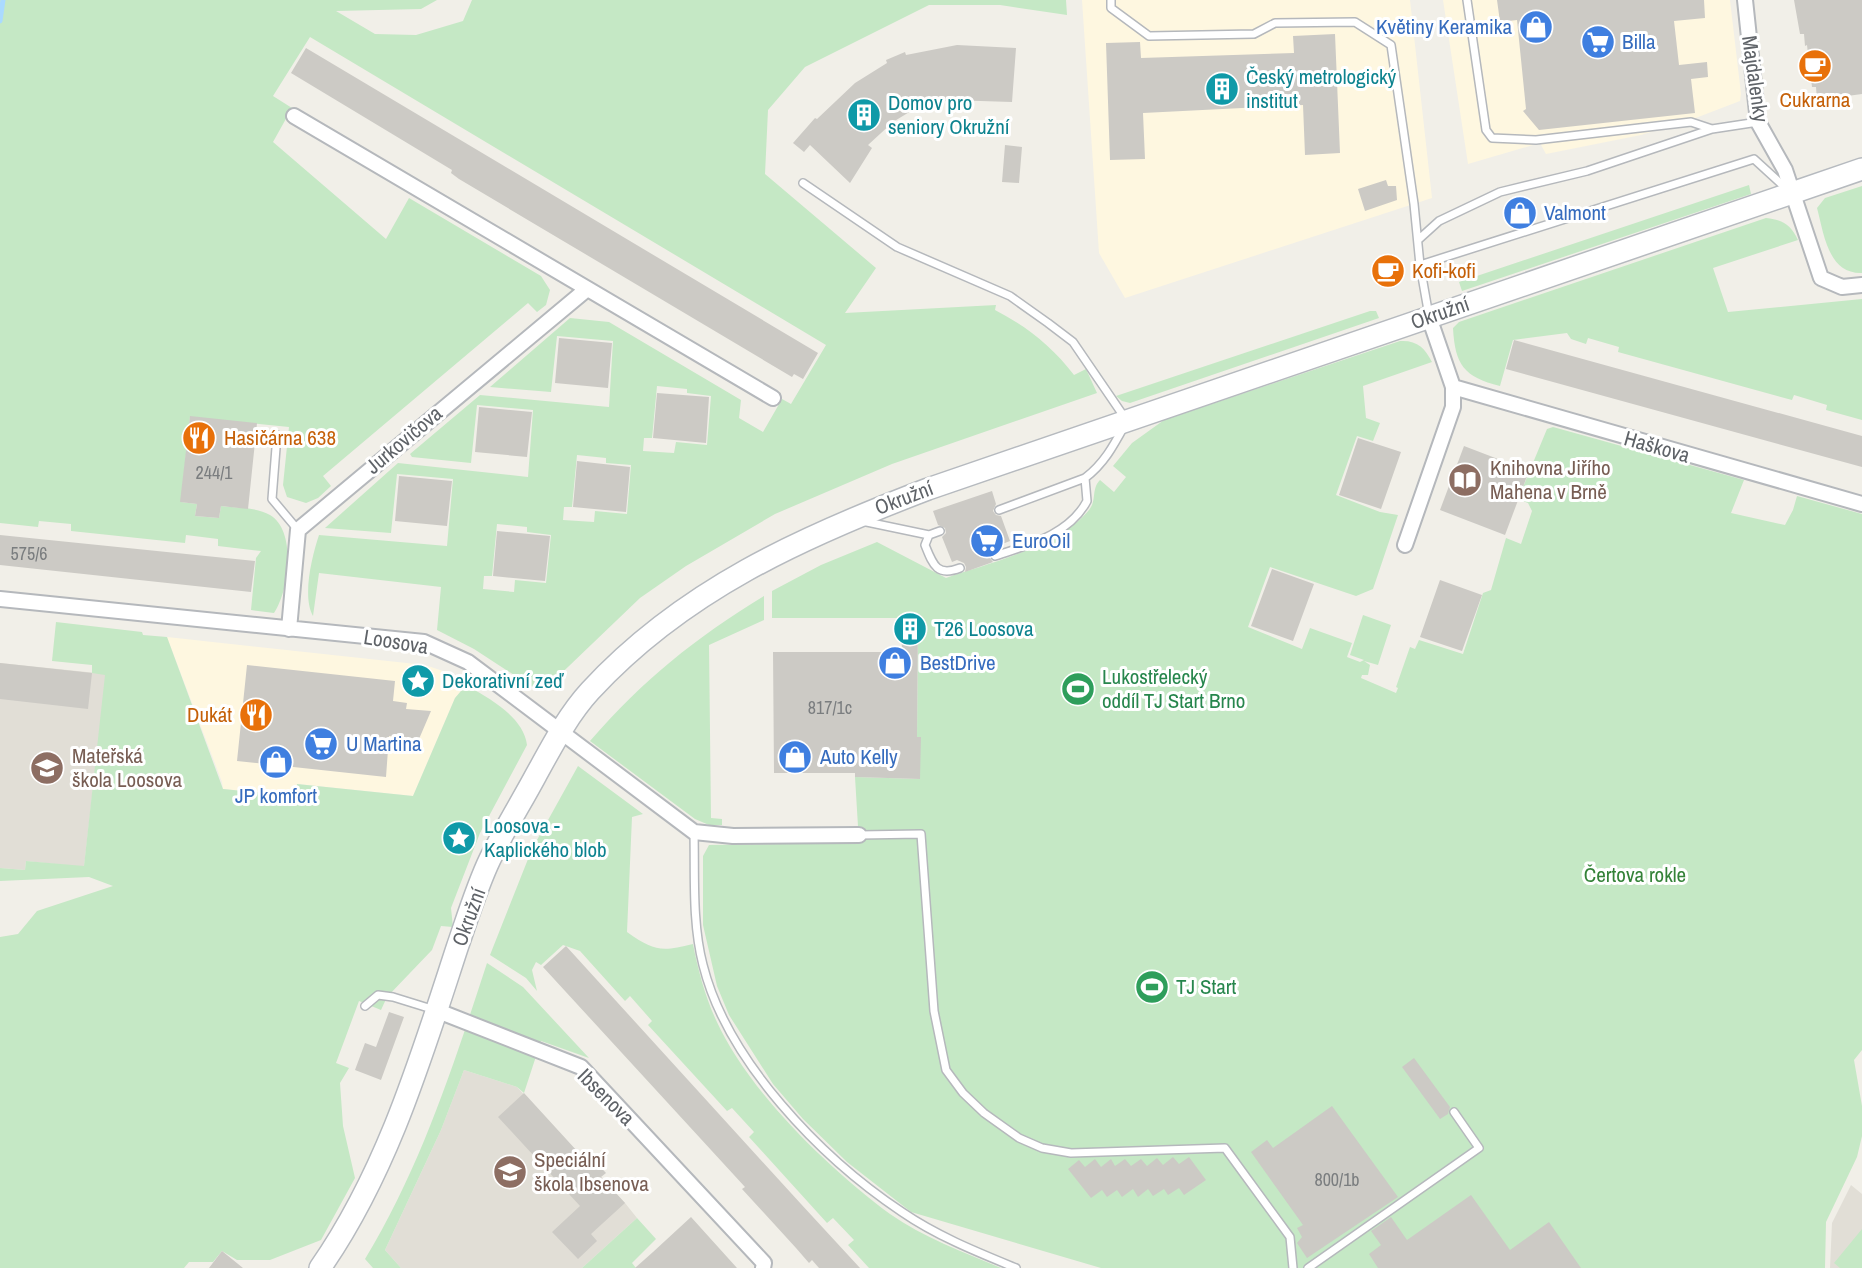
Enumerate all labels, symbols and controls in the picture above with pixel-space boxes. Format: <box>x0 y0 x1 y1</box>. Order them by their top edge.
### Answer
shop icon: Květiny Keramika <box>1517 8 1555 46</box>
place label: Květiny Keramika <box>1376 12 1512 41</box>
supermarket icon: Billa <box>1579 23 1617 61</box>
place label: Billa <box>1622 27 1656 56</box>
street label: Majdalenky <box>1735 34 1776 124</box>
cafe icon: Cukrarna <box>1796 47 1834 85</box>
place label: Český metrologický institut <box>1246 62 1397 115</box>
building icon: Český metrologický institut <box>1203 70 1241 108</box>
place label: Cukrarna <box>1780 85 1851 114</box>
place label: Domov pro seniory Okružní <box>888 88 1010 141</box>
building icon: Domov pro seniory Okružní <box>845 96 883 134</box>
shop icon: Valmont <box>1501 194 1539 232</box>
place label: Valmont <box>1544 198 1606 227</box>
cafe icon: Kofi-kofi <box>1369 252 1407 290</box>
place label: Kofi-kofi <box>1412 256 1476 285</box>
street label: Okružní <box>1407 289 1473 336</box>
street label: Jurkovičova <box>359 399 449 480</box>
restaurant icon: Hasičárna 638 <box>180 419 218 457</box>
place label: Hasičárna 638 <box>224 423 336 452</box>
street label: Haškova <box>1621 423 1694 470</box>
place label: Knihovna Jiřího Mahena v Brně <box>1490 453 1611 506</box>
house number: 244/1 <box>196 460 233 485</box>
library icon: Knihovna Jiřího Mahena v Brně <box>1446 461 1484 499</box>
street label: Okružní <box>870 473 937 522</box>
supermarket icon: EuroOil <box>968 522 1006 560</box>
place label: EuroOil <box>1012 526 1070 555</box>
house number: 575/6 <box>11 541 47 566</box>
building icon: T26 Loosova <box>891 610 929 648</box>
place label: T26 Loosova <box>934 614 1034 643</box>
street label: Loosova <box>362 622 431 661</box>
shop icon: BestDrive <box>876 644 914 682</box>
place label: BestDrive <box>920 648 996 677</box>
place icon: Dekorativní zeď <box>399 662 437 700</box>
place label: Lukostřelecký oddíl TJ Start Brno <box>1102 662 1245 715</box>
place label: Dekorativní zeď <box>442 666 565 695</box>
sports icon: Lukostřelecký oddíl TJ Start Brno <box>1059 670 1097 708</box>
house number: 817/1c <box>808 695 852 720</box>
restaurant icon: Dukát <box>237 696 275 734</box>
place label: Dukát <box>187 700 232 729</box>
supermarket icon: U Martina <box>302 725 340 763</box>
place label: U Martina <box>346 729 422 758</box>
shop icon: Auto Kelly <box>776 738 814 776</box>
place label: Mateřská škola Loosova <box>72 741 183 794</box>
place label: Auto Kelly <box>819 742 898 771</box>
shop icon: JP komfort <box>257 743 295 781</box>
school or university icon: Mateřská škola Loosova <box>28 749 66 787</box>
place label: JP komfort <box>235 781 317 810</box>
place label: Loosova - Kaplického blob <box>484 811 607 864</box>
place icon: Loosova - Kaplického blob <box>440 819 478 857</box>
park label: Čertova rokle <box>1584 860 1686 889</box>
street label: Okružní <box>445 883 493 950</box>
sports icon: TJ Start <box>1133 968 1171 1006</box>
place label: TJ Start <box>1176 972 1237 1001</box>
street label: Ibsenova <box>571 1062 642 1132</box>
place label: Speciální škola Ibsenova <box>534 1145 649 1198</box>
school or university icon: Speciální škola Ibsenova <box>491 1153 529 1191</box>
house number: 800/1b <box>1314 1167 1360 1192</box>

